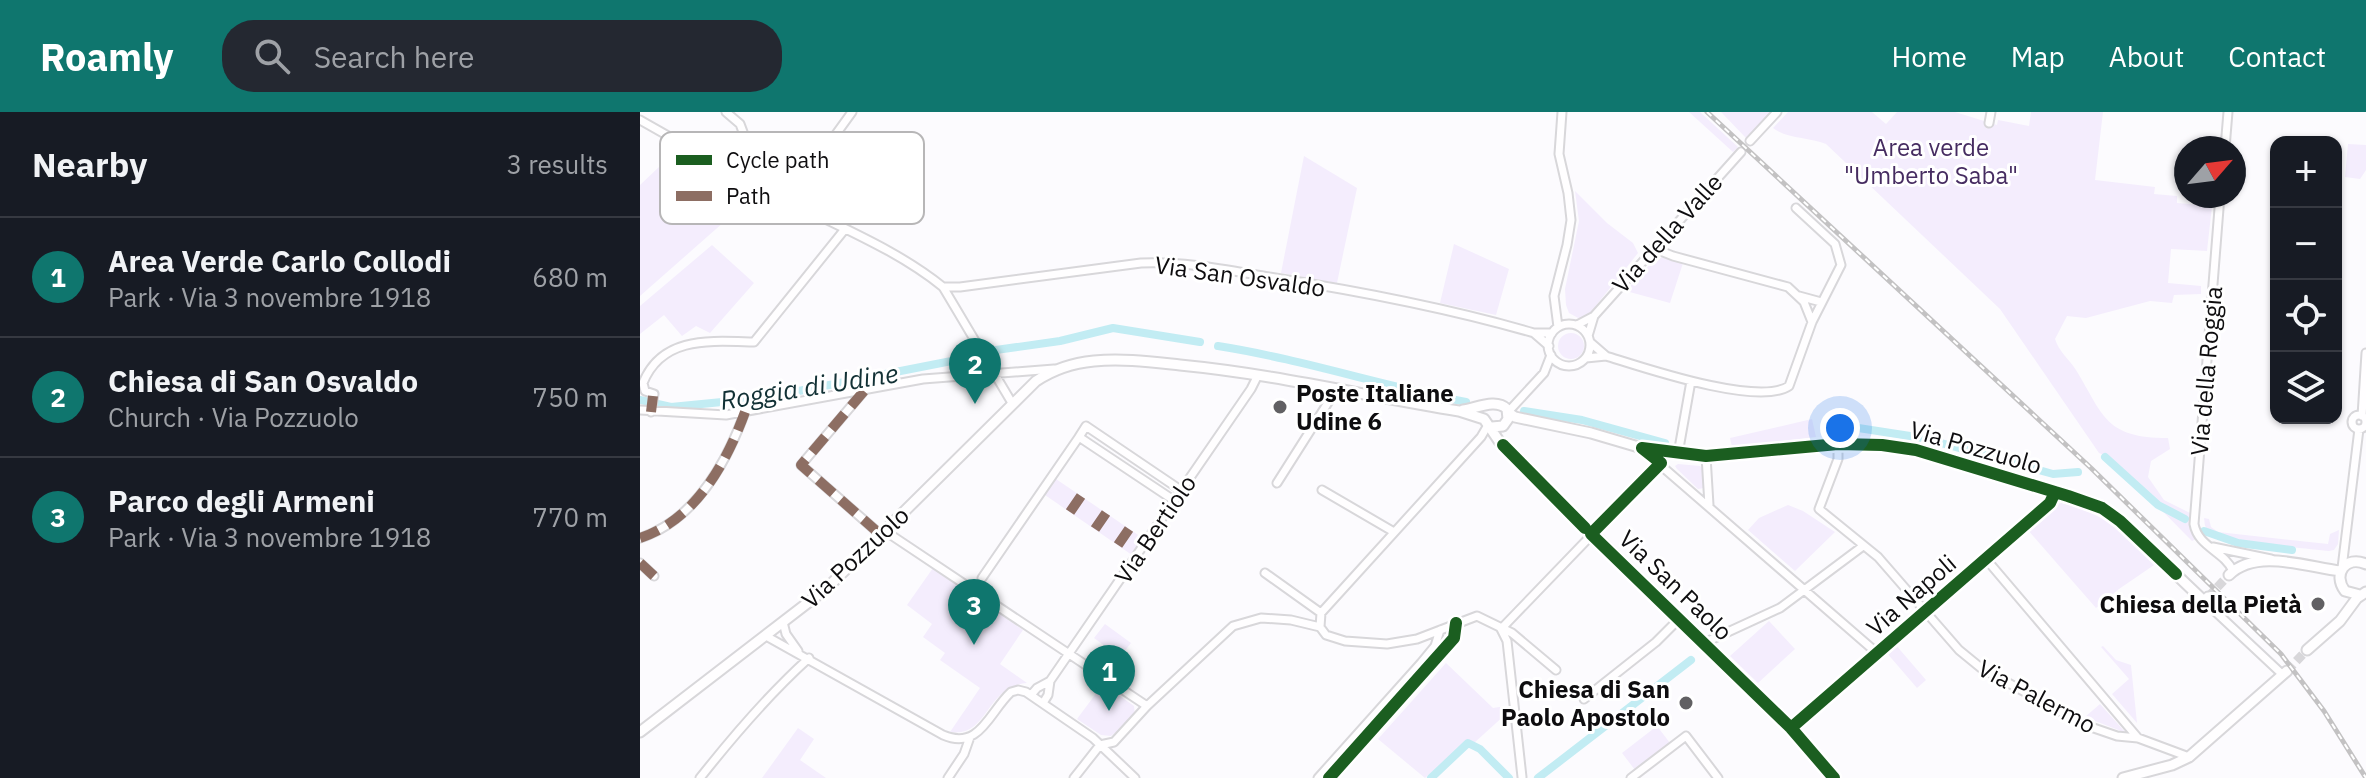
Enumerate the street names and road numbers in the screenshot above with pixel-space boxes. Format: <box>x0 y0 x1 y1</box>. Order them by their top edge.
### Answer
street label: Via della Valle <box>1605 166 1729 300</box>
street label: Via San Osvaldo <box>1153 248 1327 304</box>
street label: Via della Roggia <box>2183 285 2229 457</box>
street label: Via Pozzuolo <box>1906 413 2046 481</box>
street label: Via Bertiolo <box>1107 468 1203 590</box>
street label: Via Pozzuolo <box>794 499 916 615</box>
street label: Via San Paolo <box>1612 523 1740 647</box>
street label: Via Napoli <box>1859 547 1963 643</box>
street label: Via Palermo <box>1972 652 2102 740</box>

